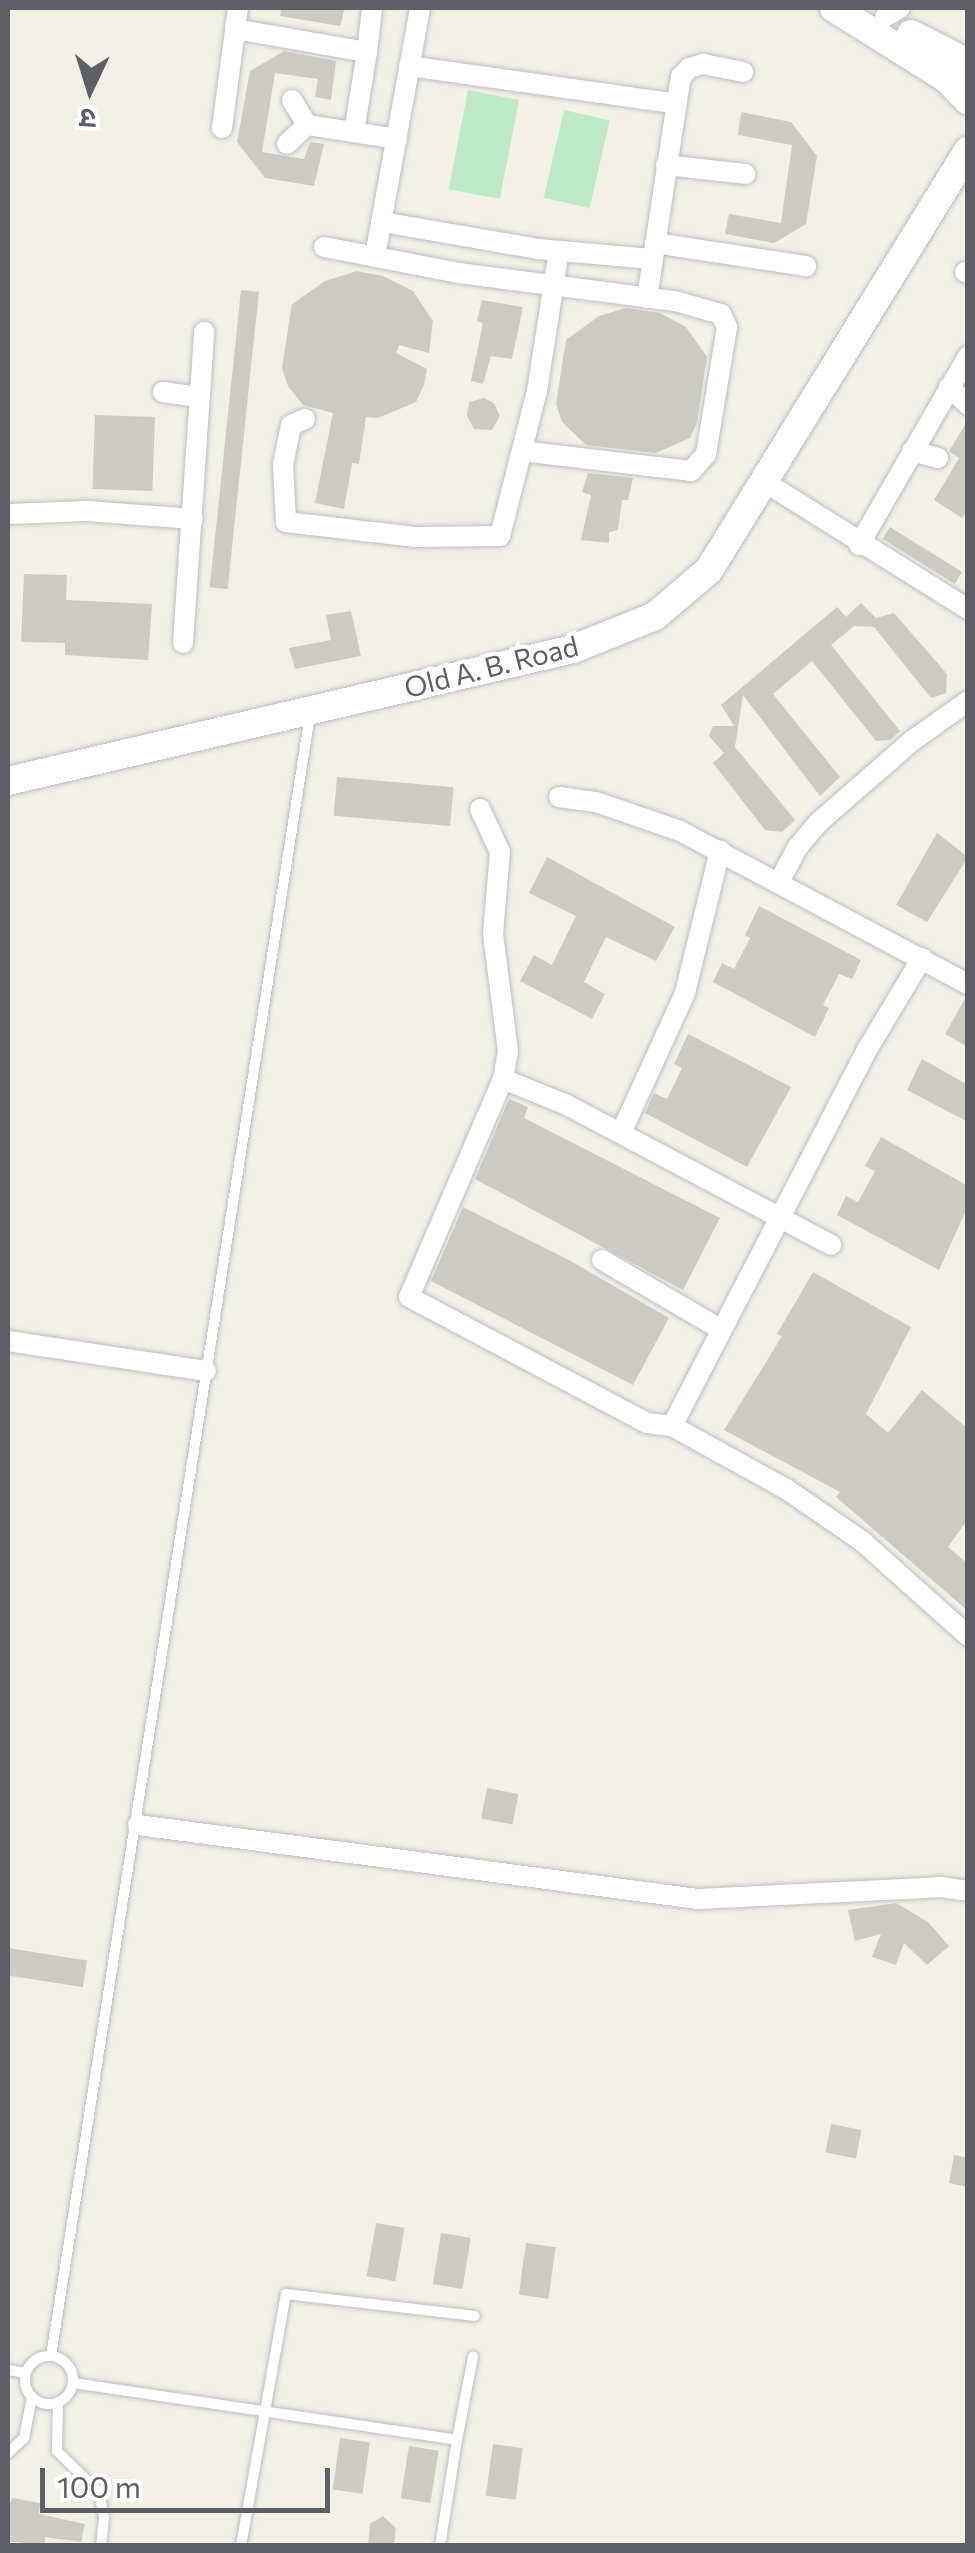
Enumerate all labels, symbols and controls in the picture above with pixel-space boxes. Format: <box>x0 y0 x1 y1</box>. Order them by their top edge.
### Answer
north arrow <box>40 40 140 140</box>
text: उ <box>79 102 97 137</box>
street label: Old A. B. Road <box>400 628 582 704</box>
scale bar <box>45 2448 335 2510</box>
text: 100 m <box>57 2467 141 2504</box>

